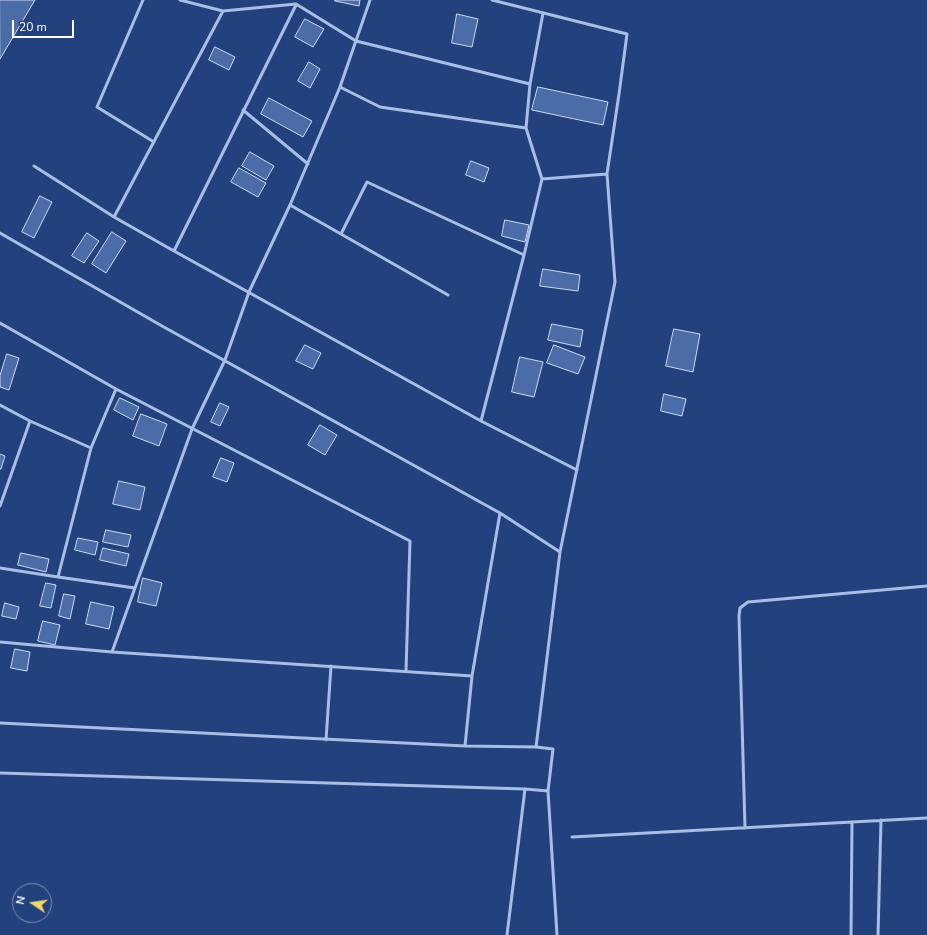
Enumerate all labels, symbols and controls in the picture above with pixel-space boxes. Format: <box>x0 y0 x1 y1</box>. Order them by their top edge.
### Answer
scale bar <box>14 12 76 38</box>
text: 20 m <box>19 19 47 35</box>
north arrow <box>12 883 52 923</box>
text: N <box>13 895 29 906</box>

